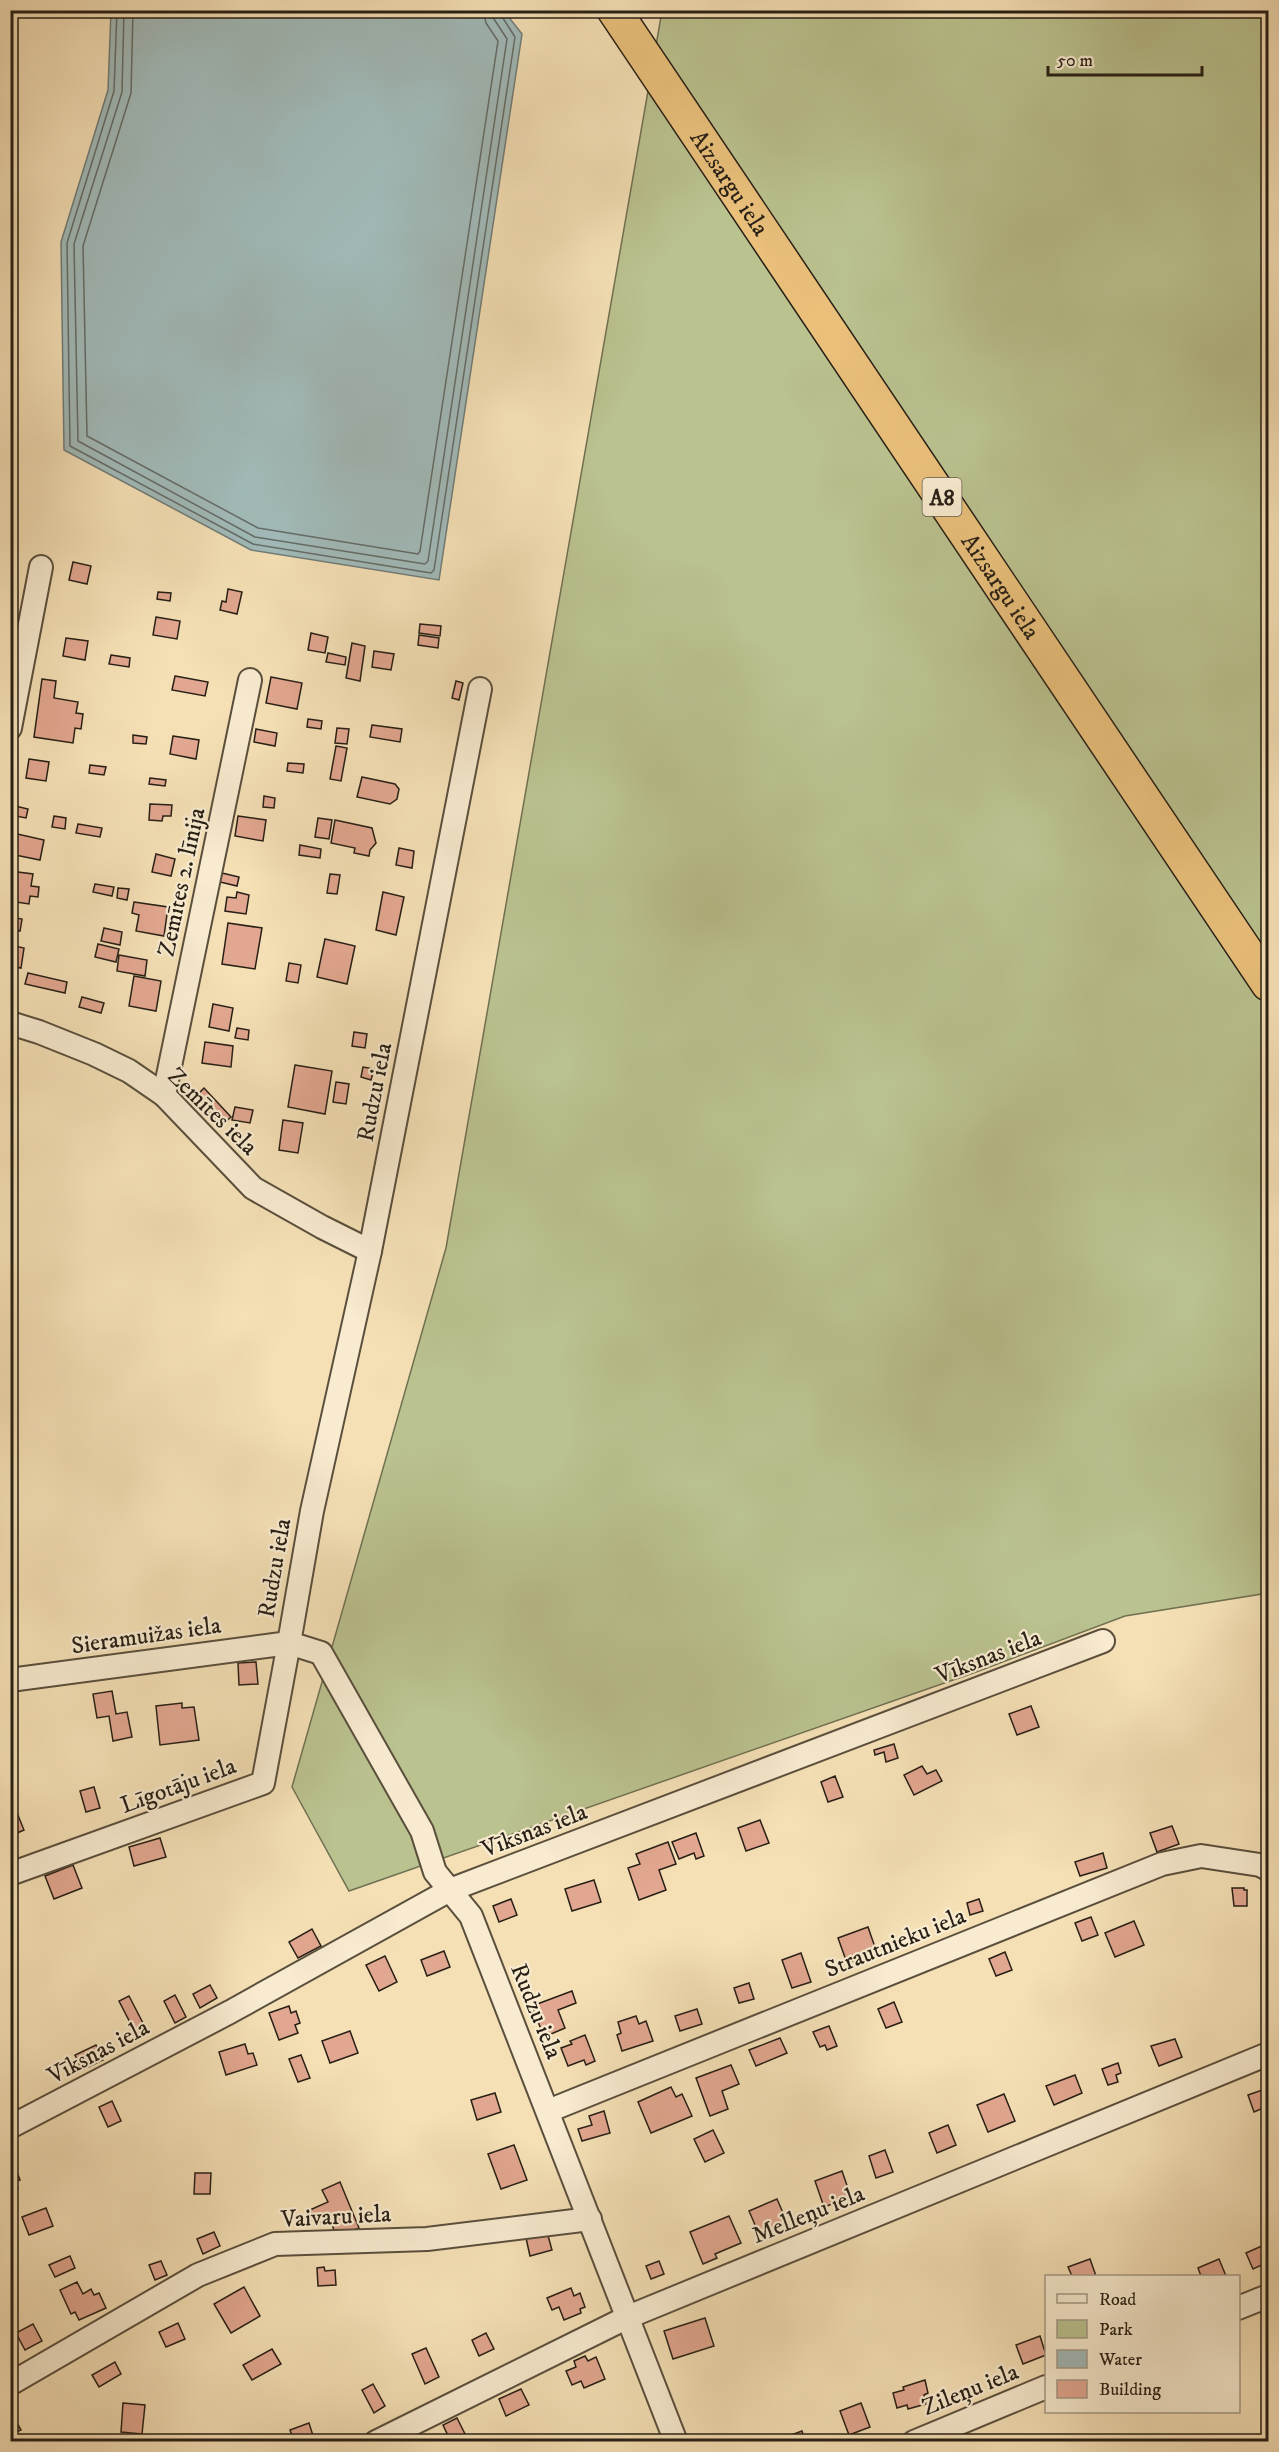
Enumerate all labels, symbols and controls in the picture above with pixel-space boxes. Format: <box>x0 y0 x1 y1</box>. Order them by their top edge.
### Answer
scale bar <box>1048 39 1202 77</box>
text: 50 m <box>1057 50 1093 72</box>
street label: Aizsargu iela <box>683 125 776 242</box>
road number: A8 <box>922 478 962 516</box>
street label: Aizsargu iela <box>954 528 1047 646</box>
street label: Zemītes 2. līnija <box>152 804 213 959</box>
street label: Rudzu iela <box>351 1039 399 1144</box>
street label: Zemītes iela <box>161 1061 264 1163</box>
street label: Rudzu iela <box>252 1515 299 1620</box>
street label: Sieramuižas iela <box>69 1611 224 1661</box>
street label: Vīksnas iela <box>930 1623 1046 1691</box>
street label: Līgotāju iela <box>116 1751 241 1821</box>
street label: Vīksnas iela <box>476 1797 592 1865</box>
street label: Strautnieku iela <box>820 1901 971 1985</box>
street label: Rudzu iela <box>503 1959 569 2064</box>
street label: Vīksnas iela <box>42 2012 155 2092</box>
street label: Melleņu iela <box>748 2179 870 2251</box>
street label: Vaivaru iela <box>279 2199 393 2235</box>
legend <box>1045 2275 1240 2413</box>
text: Road <box>1099 2289 1136 2311</box>
text: Park <box>1099 2319 1133 2341</box>
text: Water <box>1098 2349 1142 2371</box>
street label: Zileņu iela <box>918 2357 1024 2423</box>
text: Building <box>1099 2379 1161 2401</box>

